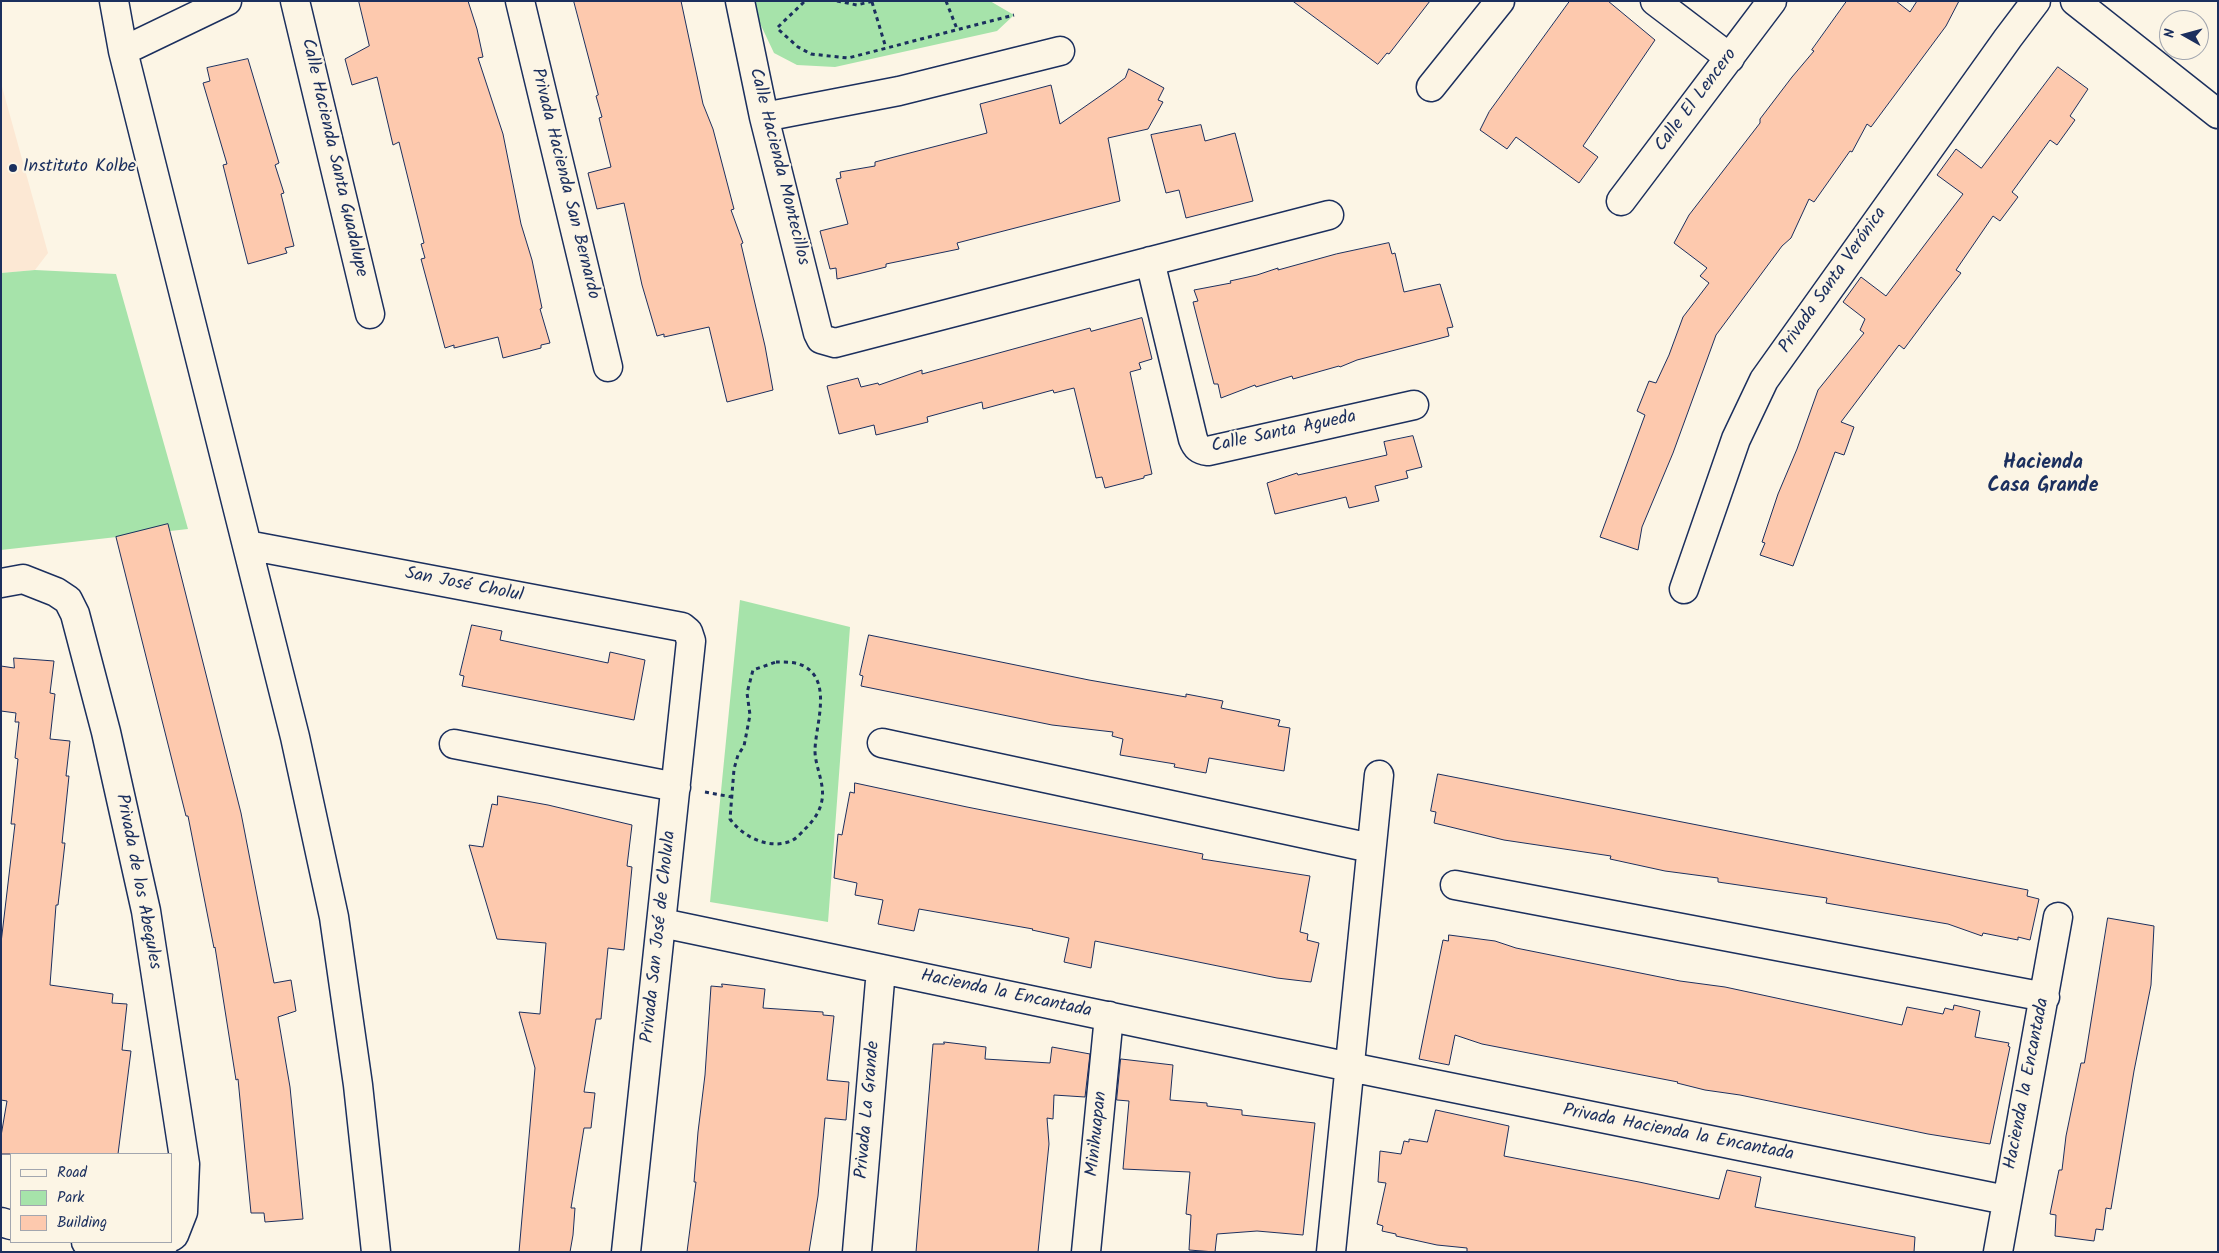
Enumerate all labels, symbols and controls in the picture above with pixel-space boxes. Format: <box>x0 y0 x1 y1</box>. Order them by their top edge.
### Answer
north arrow <box>2159 10 2209 60</box>
text: N <box>2159 28 2182 39</box>
street label: Calle Hacienda Santa Guadalupe <box>295 37 371 279</box>
street label: Calle El Lencero <box>1651 45 1743 157</box>
street label: Privada Hacienda San Bernardo <box>525 66 603 302</box>
street label: Calle Hacienda Montecillos <box>743 66 813 268</box>
place label: Instituto Kolbe <box>23 157 136 179</box>
marker: Instituto Kolbe <box>7 162 19 174</box>
street label: Privada Santa Verónica <box>1776 204 1892 358</box>
street label: Calle Santa Agueda <box>1210 407 1358 459</box>
district label: Hacienda Casa Grande <box>1988 453 2098 500</box>
street label: San José Cholul <box>403 564 525 608</box>
street label: Privada de los Abequles <box>109 792 165 972</box>
street label: Privada San José de Cholula <box>638 830 682 1044</box>
street label: Hacienda la Encantada <box>919 966 1093 1024</box>
street label: Hacienda la Encantada <box>2001 996 2055 1172</box>
street label: Privada La Grande <box>852 1040 886 1180</box>
street label: Minihuapan <box>1083 1090 1113 1178</box>
street label: Privada Hacienda la Encantada <box>1561 1101 1795 1167</box>
legend <box>10 1153 172 1243</box>
text: Road <box>57 1161 87 1185</box>
text: Park <box>57 1186 84 1210</box>
text: Building <box>57 1211 107 1235</box>

